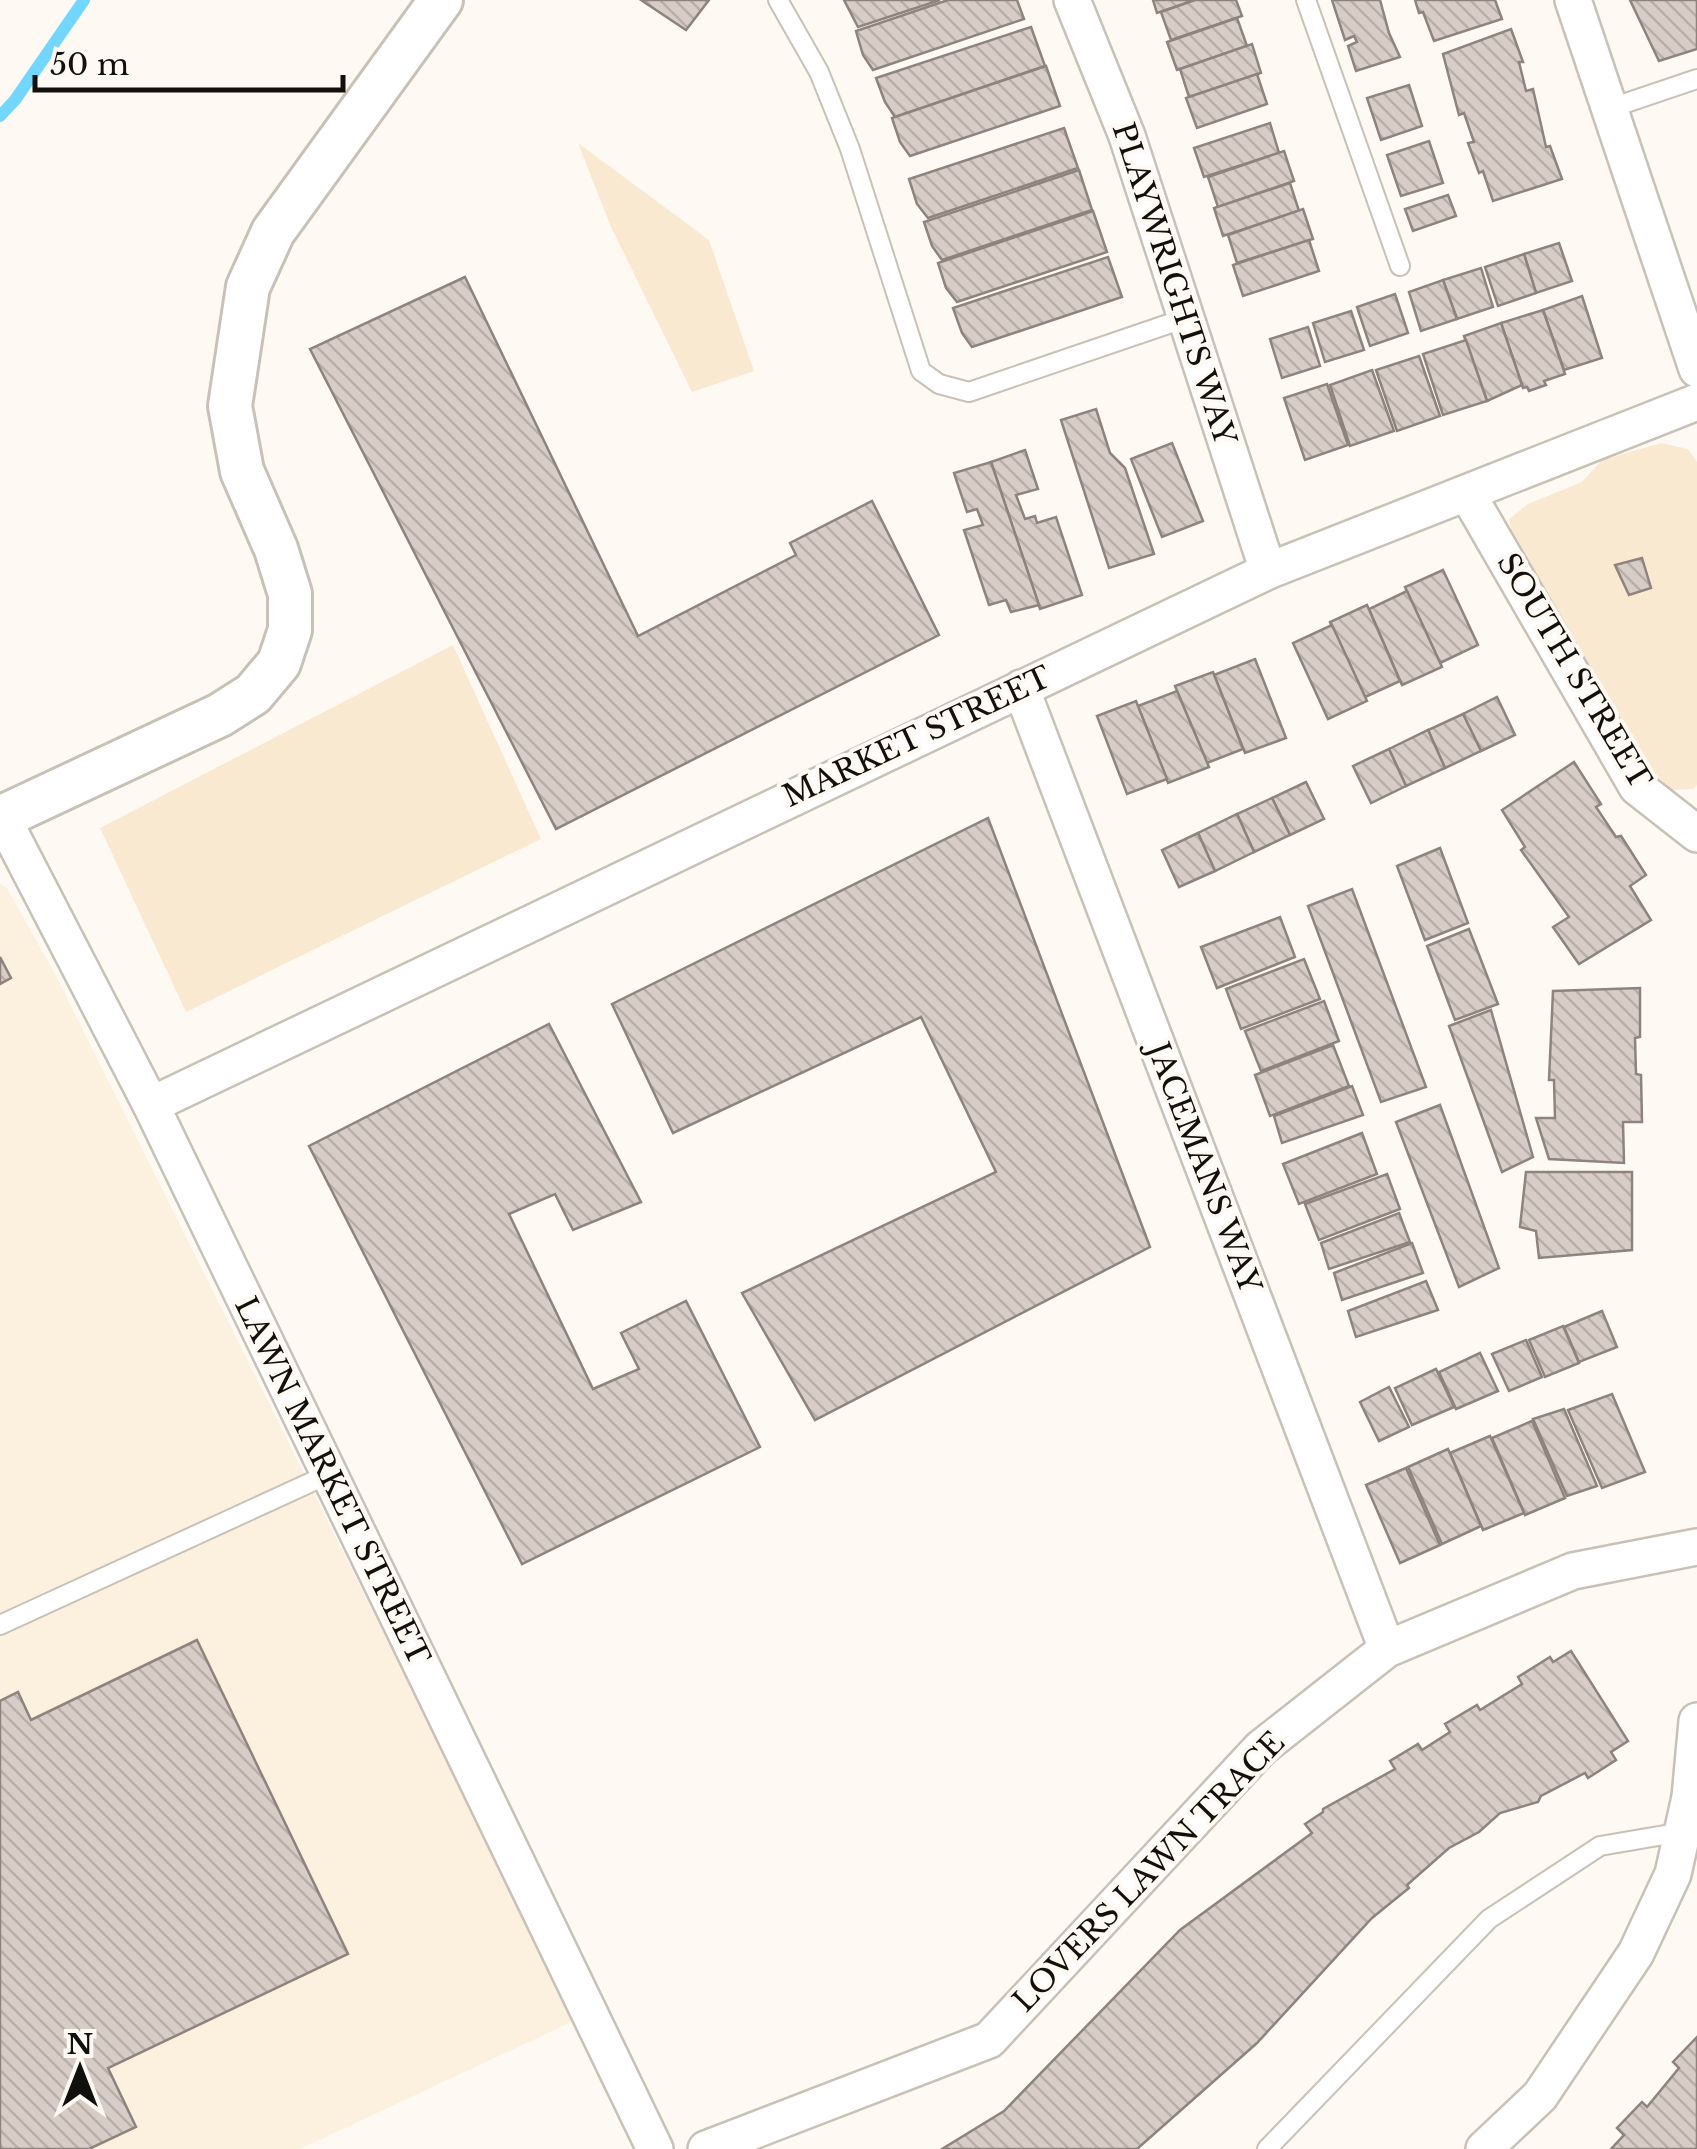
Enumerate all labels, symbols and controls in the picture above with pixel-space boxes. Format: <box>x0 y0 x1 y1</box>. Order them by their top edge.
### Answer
scale bar <box>35 30 342 92</box>
text: 50 m <box>50 46 129 83</box>
street label: PLAYWRIGHTS WAY <box>1105 118 1245 451</box>
street label: SOUTH STREET <box>1490 546 1659 795</box>
street label: MARKET STREET <box>777 658 1056 815</box>
street label: JACEMANS WAY <box>1138 1033 1270 1299</box>
street label: LAWN MARKET STREET <box>227 1291 438 1671</box>
street label: LOVERS LAWN TRACE <box>1005 1724 1292 2019</box>
north arrow <box>30 2019 130 2119</box>
text: N <box>67 2027 93 2062</box>

